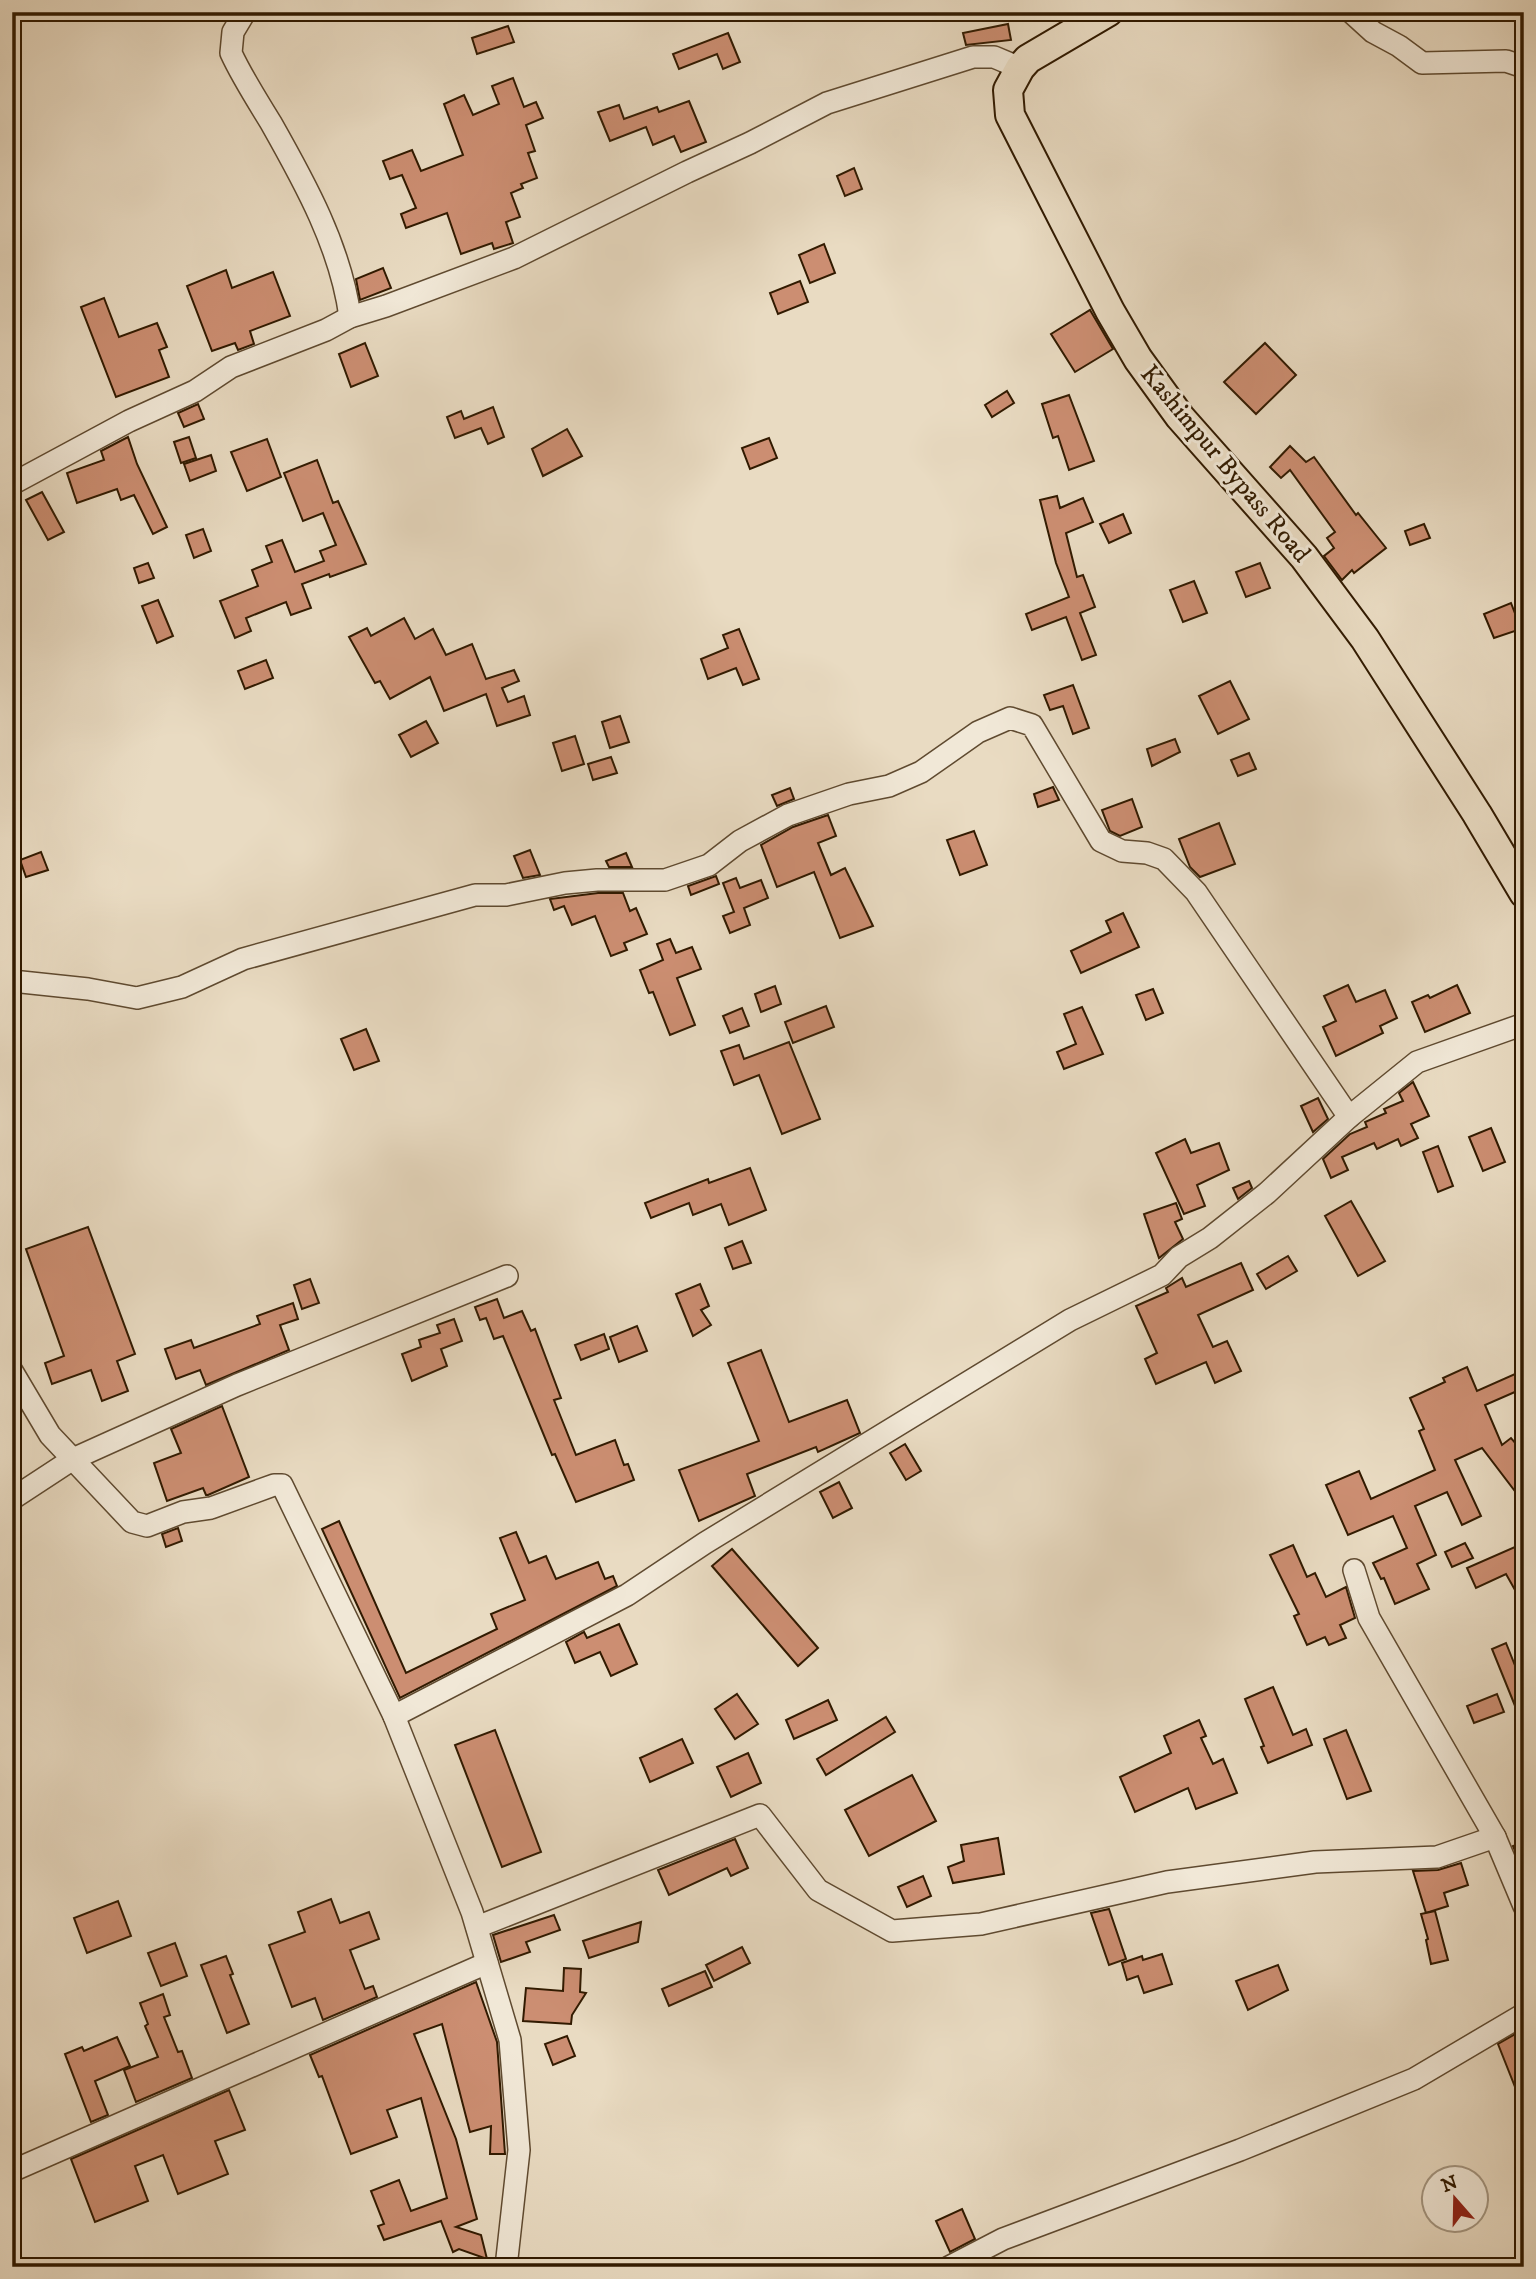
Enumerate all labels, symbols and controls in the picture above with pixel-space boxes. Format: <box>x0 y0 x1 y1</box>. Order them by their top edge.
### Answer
street label: Kashimpur Bypass Road <box>1133 358 1317 570</box>
north arrow <box>1420 2164 1490 2234</box>
text: N <box>1438 2171 1461 2198</box>

